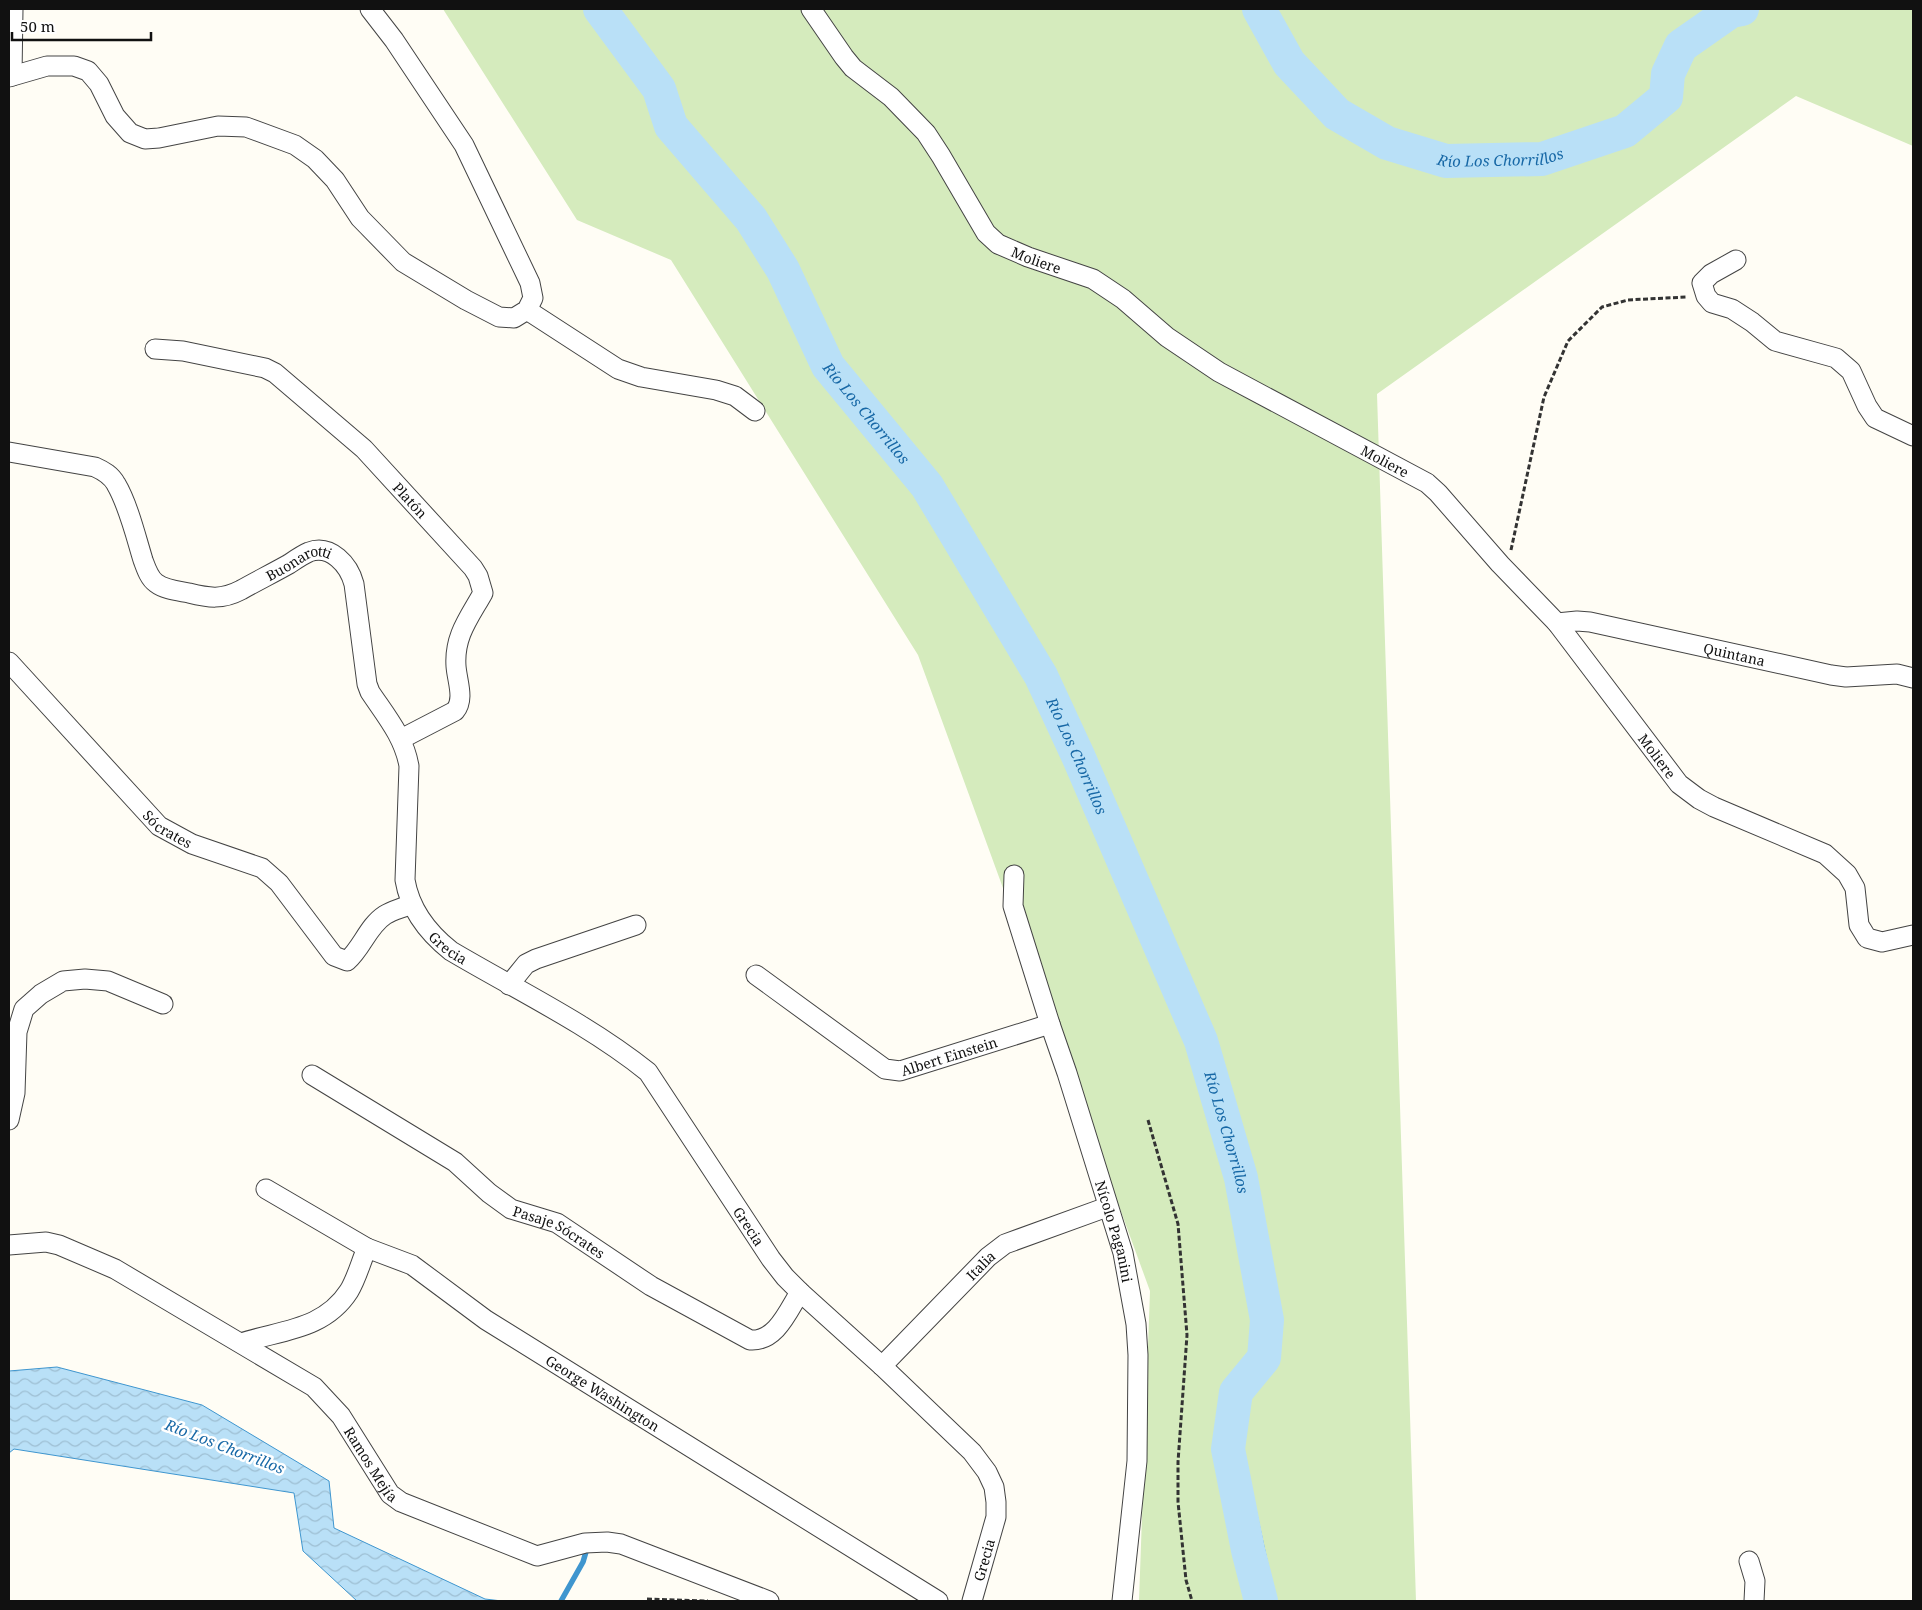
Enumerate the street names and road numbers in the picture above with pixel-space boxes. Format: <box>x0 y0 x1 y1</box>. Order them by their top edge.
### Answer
street label: Moliere <box>1009 242 1064 277</box>
street label: Moliere <box>1358 440 1412 481</box>
street label: Platón <box>389 478 432 522</box>
street label: Buonarotti <box>262 541 336 585</box>
street label: Quintana <box>1702 638 1767 670</box>
street label: Moliere <box>1634 729 1681 782</box>
street label: Sócrates <box>139 806 196 852</box>
street label: Grecia <box>425 927 471 968</box>
street label: Albert Einstein <box>898 1032 999 1080</box>
street label: Nícolo Paganini <box>1091 1178 1138 1284</box>
street label: Pasaje Sócrates <box>511 1201 609 1262</box>
street label: Grecia <box>729 1203 769 1249</box>
street label: Italia <box>961 1246 999 1284</box>
street label: George Washington <box>542 1350 664 1435</box>
street label: Ramos Mejía <box>340 1423 402 1506</box>
street label: Grecia <box>969 1536 999 1583</box>

